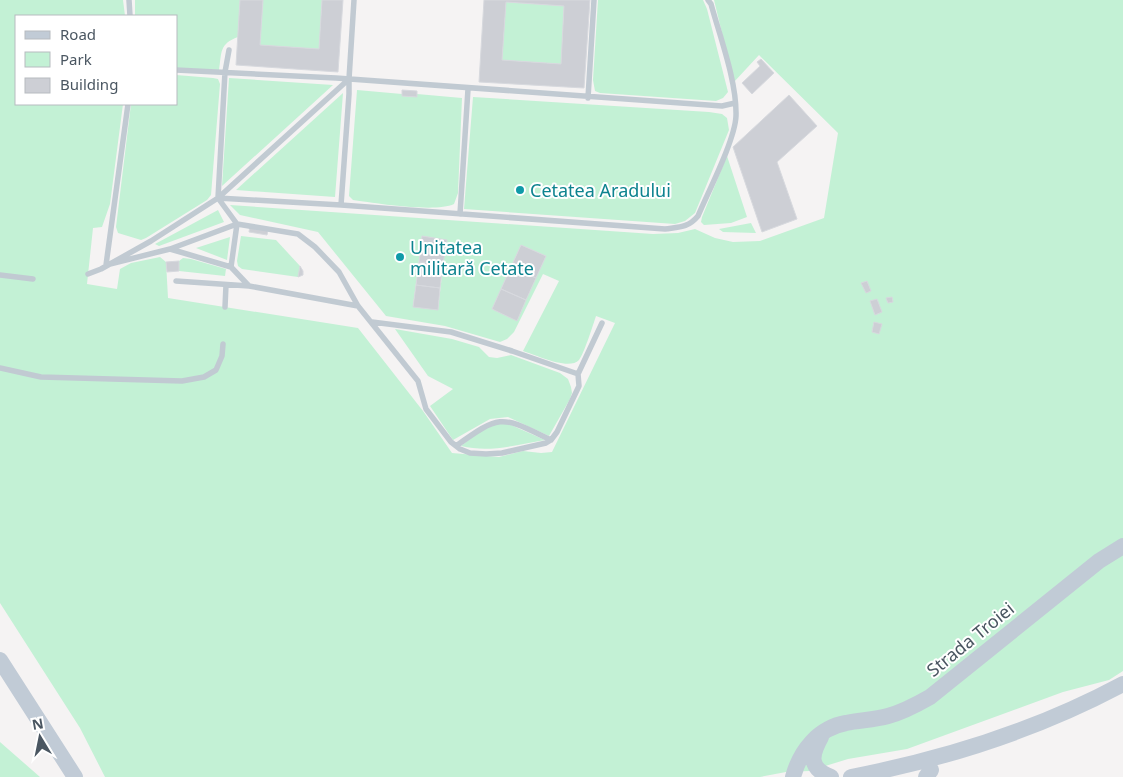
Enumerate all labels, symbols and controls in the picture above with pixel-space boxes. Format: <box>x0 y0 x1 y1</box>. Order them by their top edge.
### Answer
legend <box>15 15 178 105</box>
text: Road <box>60 24 96 44</box>
text: Park <box>60 49 92 69</box>
text: Building <box>60 74 118 94</box>
place label: Cetatea Aradului <box>530 178 671 202</box>
marker: Cetatea Aradului <box>514 184 526 196</box>
place label: Unitatea militară Cetate <box>410 235 534 280</box>
marker: Unitatea militară Cetate <box>394 251 406 263</box>
street label: Strada Troiei <box>921 596 1019 682</box>
north arrow <box>15 712 65 762</box>
text: N <box>30 713 45 734</box>

